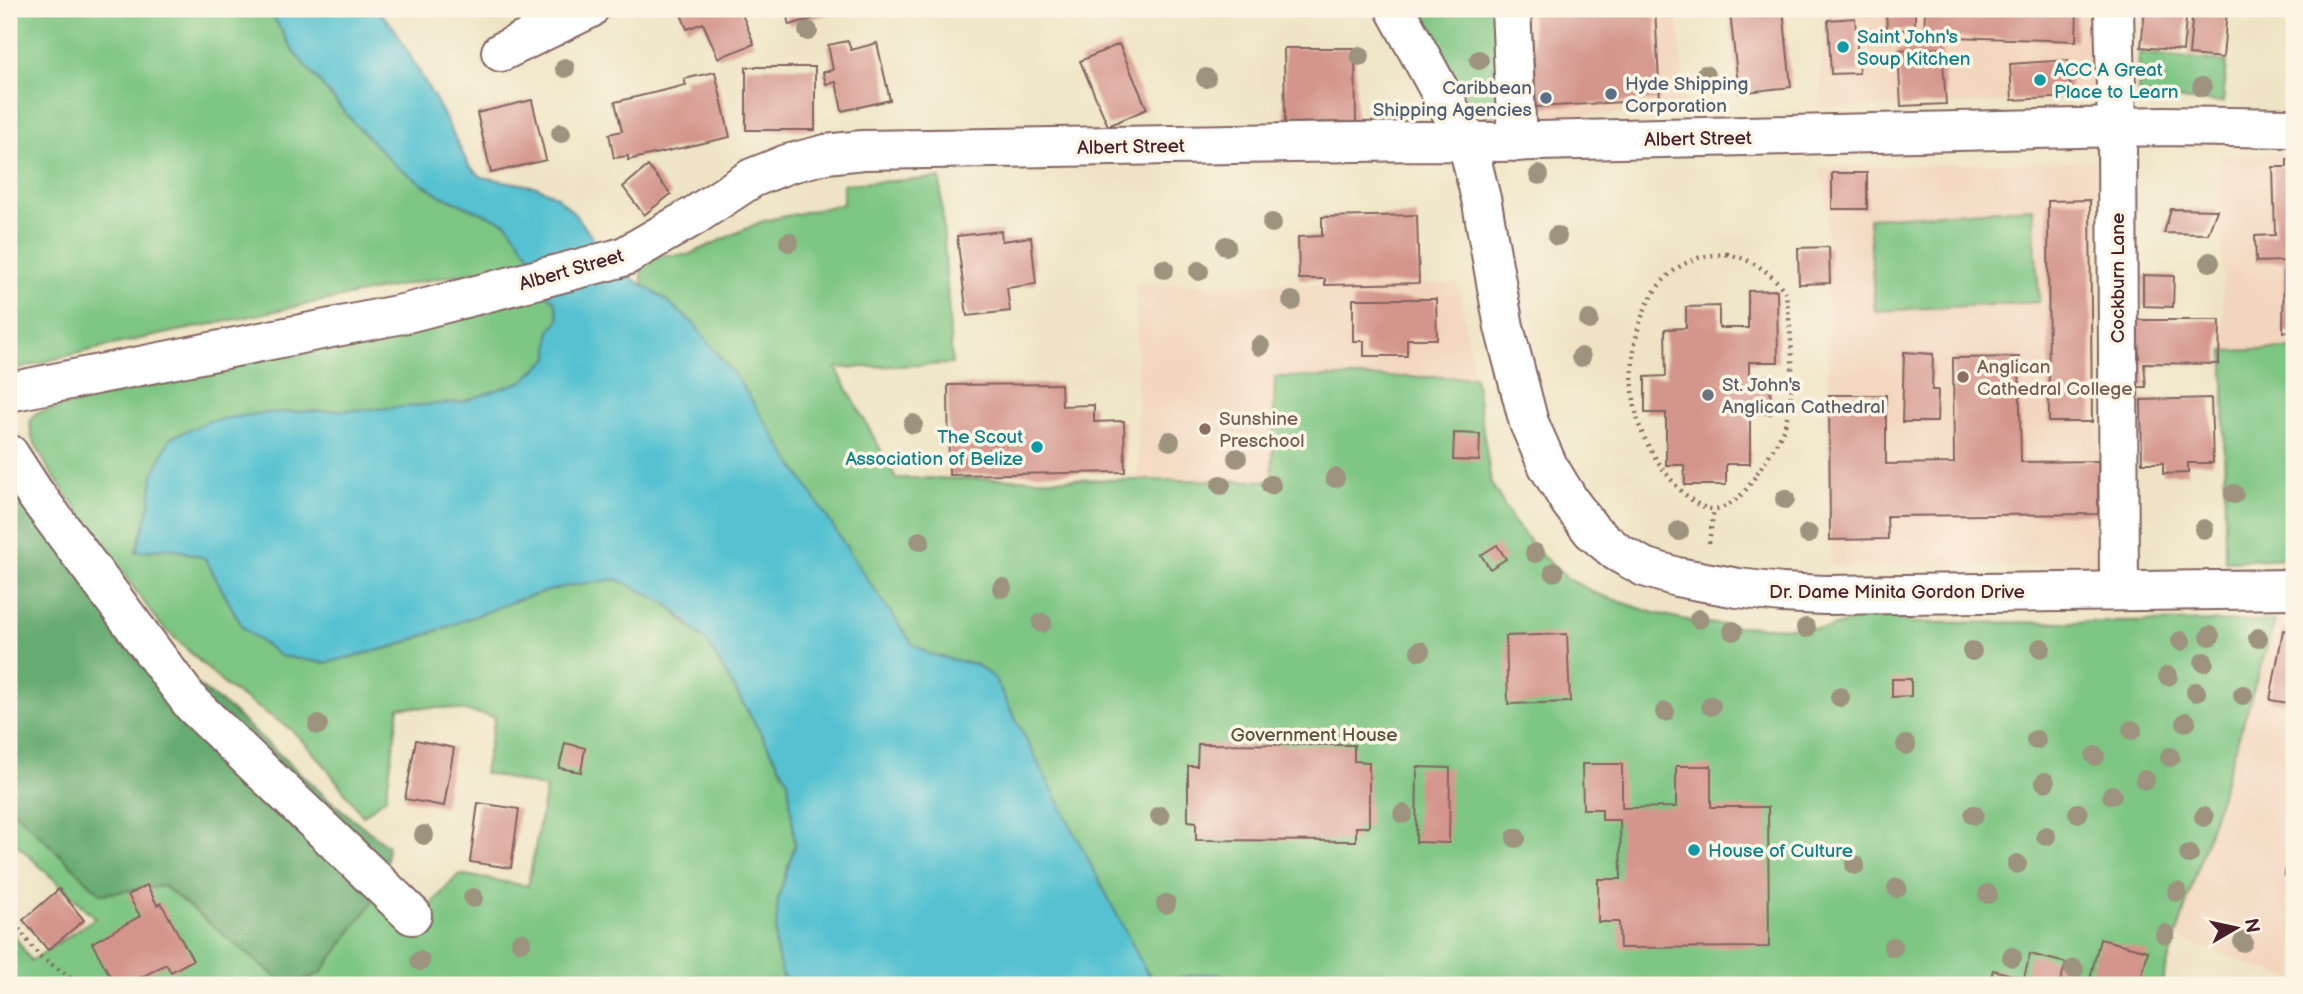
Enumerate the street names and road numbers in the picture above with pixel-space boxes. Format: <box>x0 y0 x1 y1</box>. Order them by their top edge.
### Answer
street label: Albert Street <box>1644 127 1752 152</box>
street label: Albert Street <box>1077 135 1185 160</box>
street label: Cockburn Lane <box>2107 213 2130 343</box>
street label: Albert Street <box>517 245 626 296</box>
street label: Dr. Dame Minita Gordon Drive <box>1769 581 2025 604</box>

